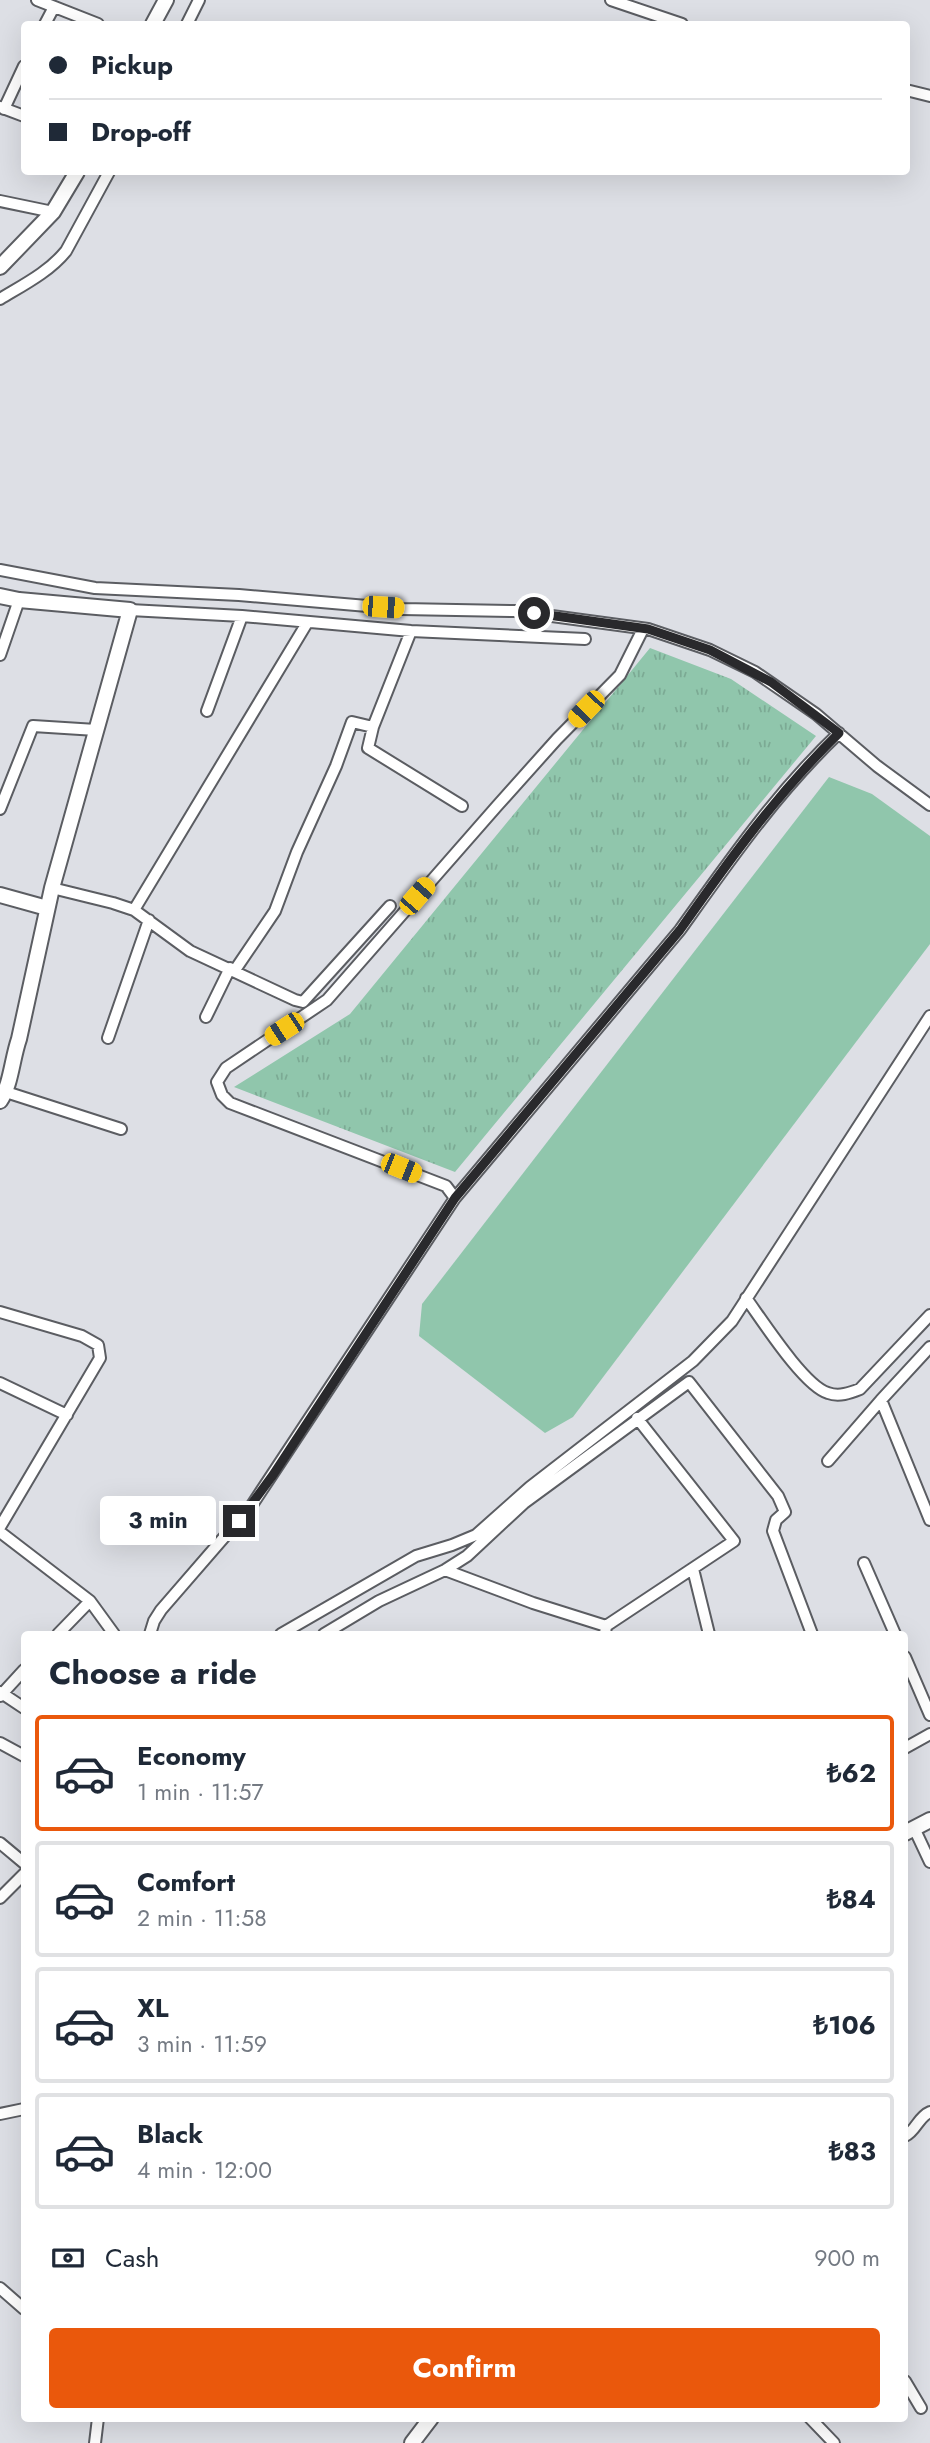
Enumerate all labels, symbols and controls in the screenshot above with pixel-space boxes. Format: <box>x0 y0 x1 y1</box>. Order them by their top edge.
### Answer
text: Pickup <box>91 46 173 84</box>
text: Drop-off <box>91 113 191 151</box>
car <box>362 595 405 619</box>
route start <box>518 597 550 629</box>
car <box>564 687 609 731</box>
car <box>396 873 439 919</box>
car <box>261 1009 308 1049</box>
car <box>378 1150 425 1186</box>
callout: 3 min <box>99 1496 215 1546</box>
text: 3 min <box>128 1503 188 1537</box>
route end <box>223 1505 255 1537</box>
text: Choose a ride <box>49 1650 257 1696</box>
text: Economy <box>137 1737 246 1775</box>
icon: car <box>53 1742 116 1805</box>
text: ₺62 <box>827 1754 876 1792</box>
text: 1 min · 11:57 <box>137 1775 264 1809</box>
text: Comfort <box>137 1863 235 1901</box>
icon: car <box>53 1868 116 1931</box>
text: ₺84 <box>827 1880 876 1918</box>
text: 2 min · 11:58 <box>137 1901 267 1935</box>
text: XL <box>137 1989 169 2027</box>
icon: car <box>53 1994 116 2057</box>
text: ₺106 <box>813 2006 876 2044</box>
text: 3 min · 11:59 <box>137 2027 267 2061</box>
text: Black <box>137 2115 203 2153</box>
icon: car <box>53 2120 116 2183</box>
text: ₺83 <box>829 2132 876 2170</box>
text: 4 min · 12:00 <box>137 2153 272 2187</box>
icon: cash <box>49 2239 87 2277</box>
text: Cash <box>105 2239 159 2277</box>
text: 900 m <box>814 2241 880 2275</box>
button: Confirm <box>49 2328 880 2408</box>

